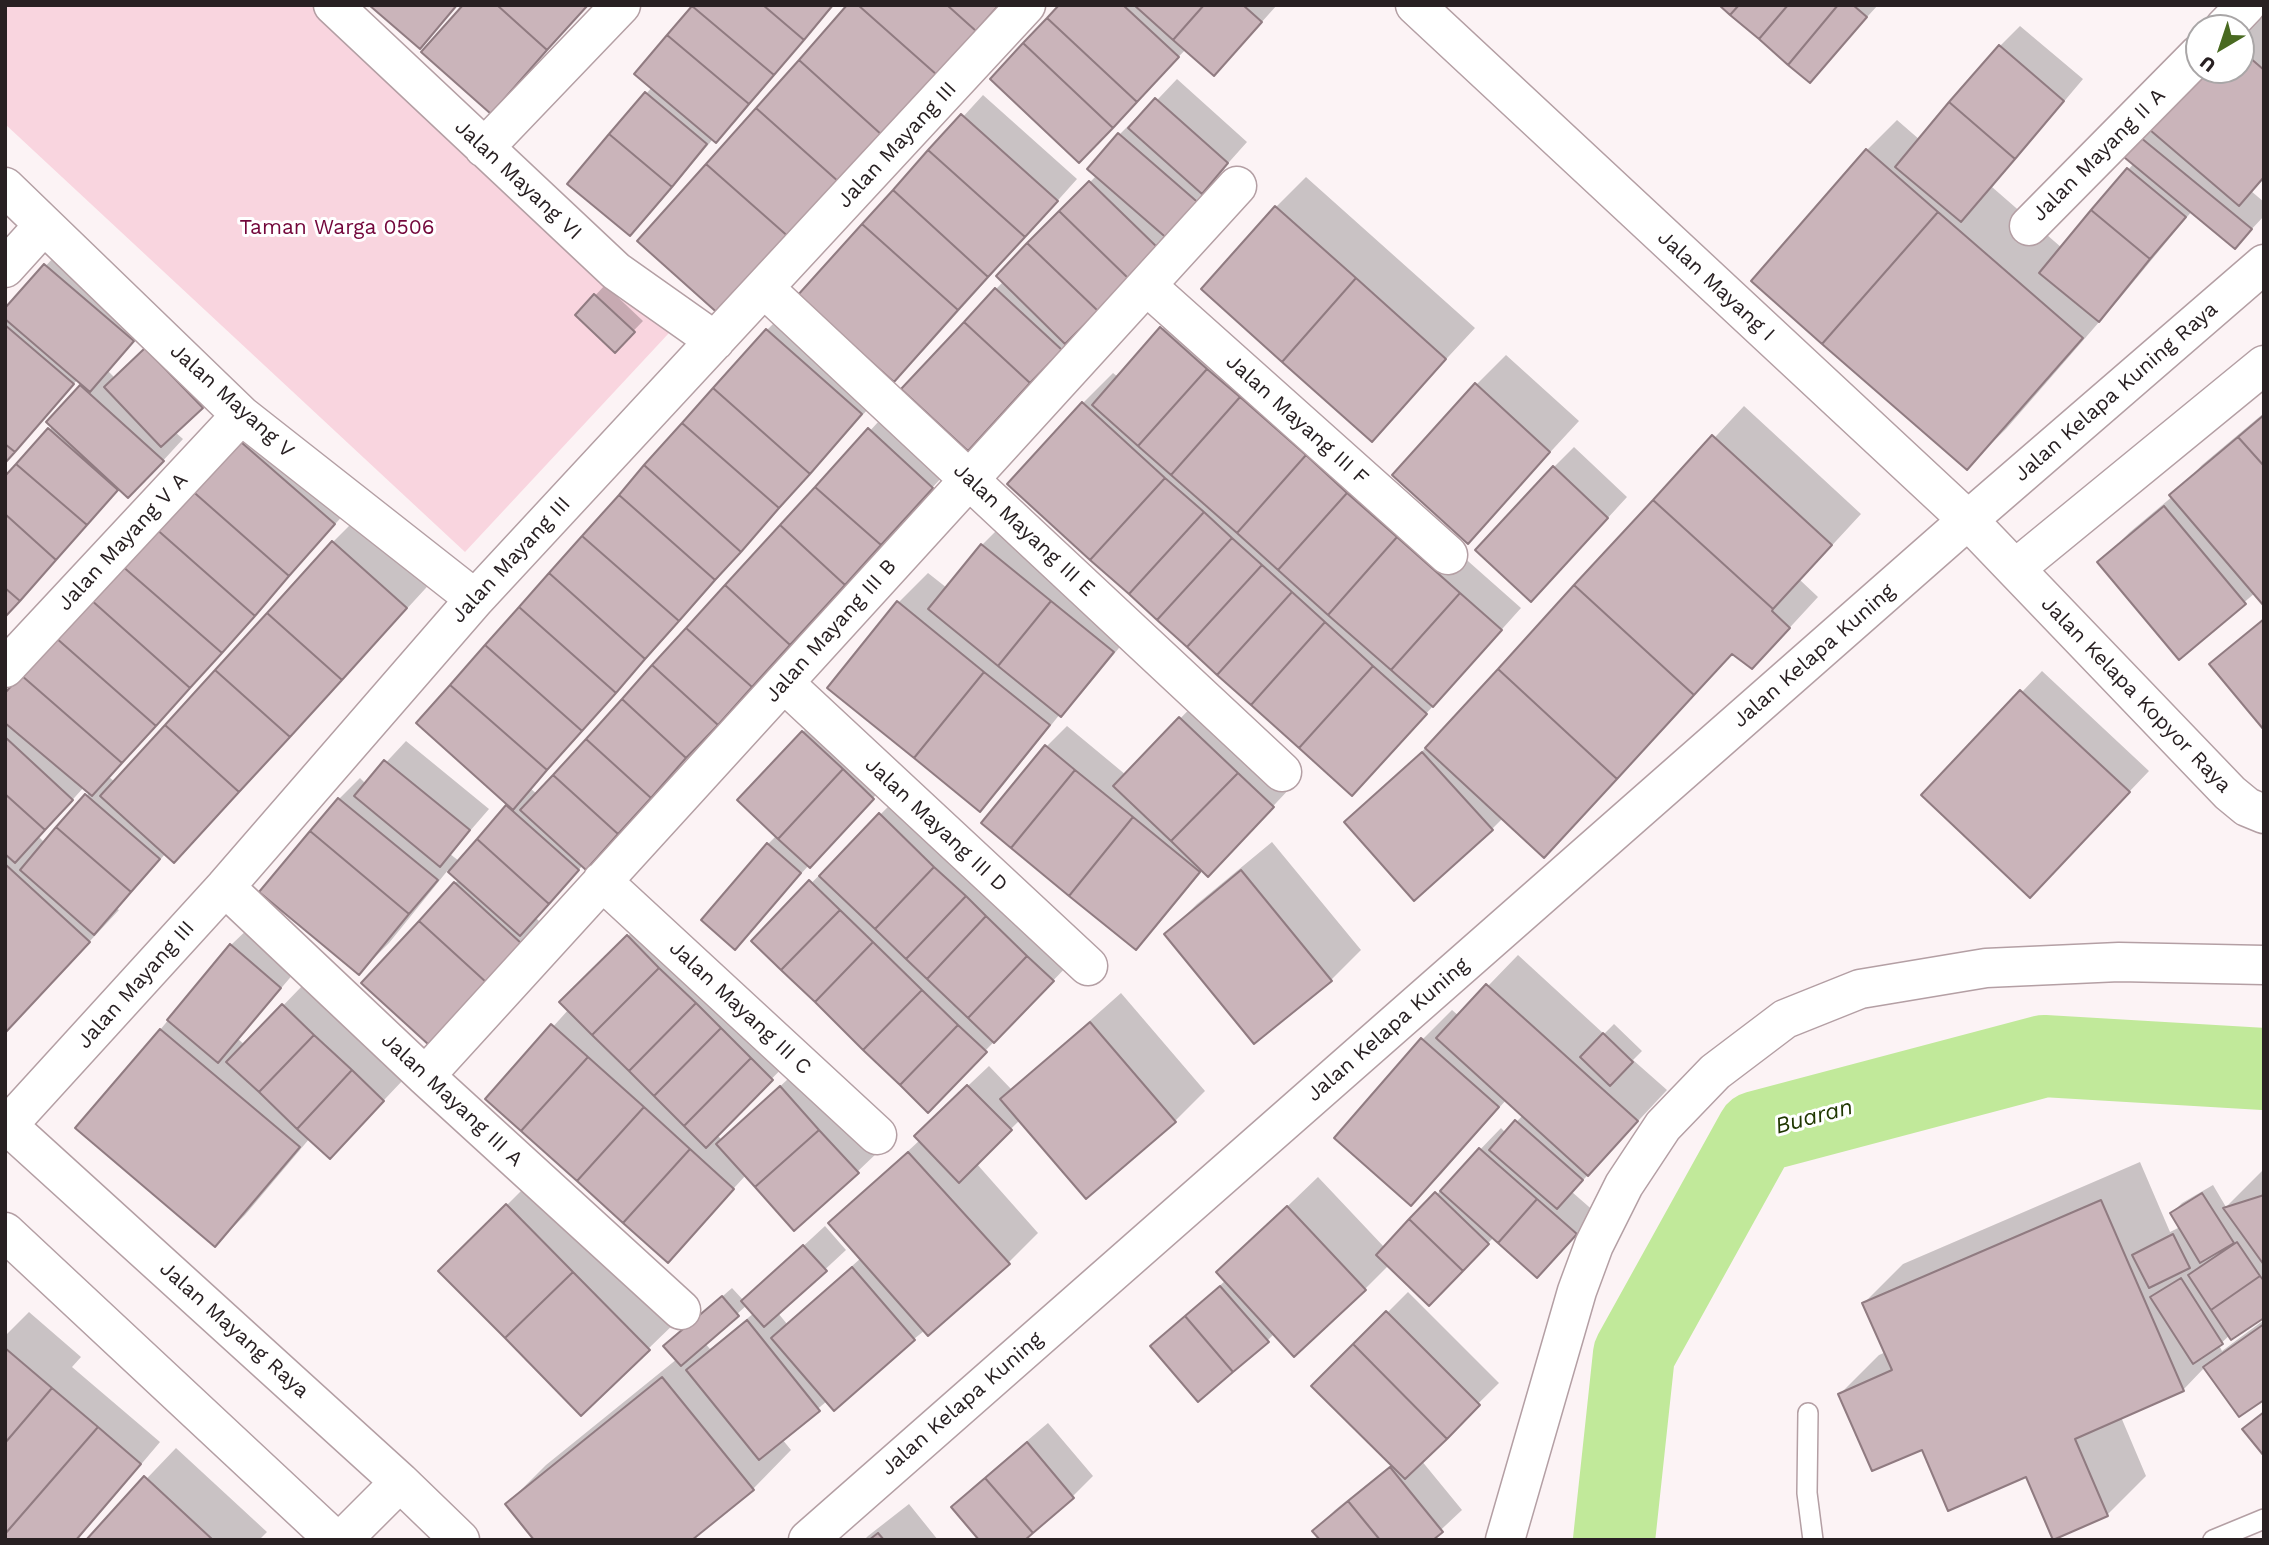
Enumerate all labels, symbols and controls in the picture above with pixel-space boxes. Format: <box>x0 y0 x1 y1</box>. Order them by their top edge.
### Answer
north arrow <box>2185 14 2255 84</box>
text: U <box>2195 51 2220 77</box>
street label: Jalan Mayang III <box>832 77 962 213</box>
street label: Jalan Mayang II A <box>2027 83 2171 227</box>
street label: Jalan Mayang VI <box>449 115 587 245</box>
park label: Taman Warga 0506 <box>239 215 435 241</box>
street label: Jalan Mayang I <box>1652 225 1780 347</box>
street label: Jalan Kelapa Kuning Raya <box>2009 297 2223 487</box>
street label: Jalan Mayang V <box>165 339 299 463</box>
street label: Jalan Mayang III F <box>1220 349 1374 491</box>
street label: Jalan Mayang III E <box>948 458 1100 602</box>
street label: Jalan Mayang V A <box>53 468 193 616</box>
street label: Jalan Mayang III <box>446 492 576 628</box>
street label: Jalan Mayang III B <box>760 554 902 708</box>
street label: Jalan Kelapa Kuning <box>1728 579 1900 733</box>
street label: Jalan Kelapa Kopyor Raya <box>2036 592 2236 798</box>
street label: Jalan Mayang III D <box>860 752 1012 898</box>
street label: Jalan Mayang III <box>72 916 200 1054</box>
street label: Jalan Mayang III C <box>664 936 816 1080</box>
street label: Jalan Kelapa Kuning <box>1302 953 1474 1107</box>
street label: Jalan Mayang III A <box>376 1028 528 1172</box>
water label: Buaran <box>1772 1093 1856 1141</box>
street label: Jalan Mayang Raya <box>154 1256 314 1404</box>
street label: Jalan Kelapa Kuning <box>876 1327 1048 1481</box>

